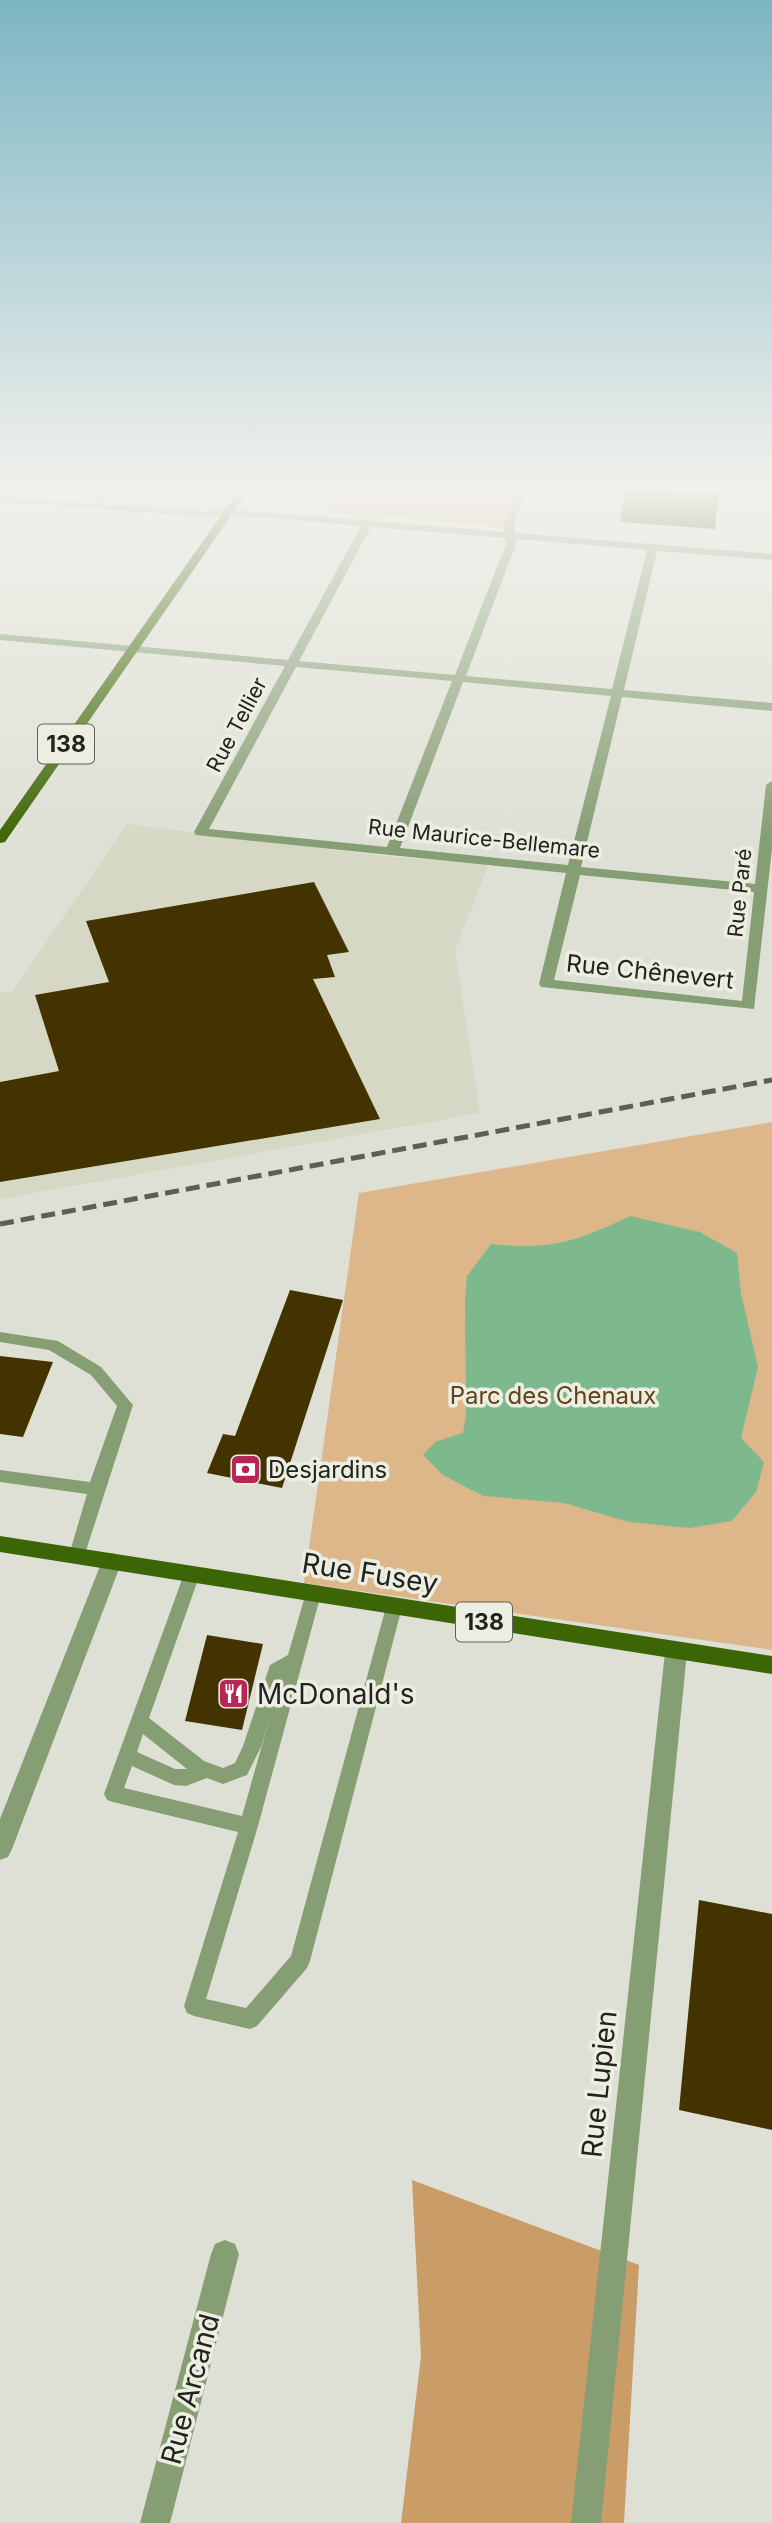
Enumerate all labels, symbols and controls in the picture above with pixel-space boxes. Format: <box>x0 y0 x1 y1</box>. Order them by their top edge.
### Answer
street label: Rue Tellier <box>201 673 272 776</box>
road number: 138 <box>38 724 94 764</box>
street label: Rue Maurice-Bellemare <box>367 814 601 863</box>
street label: Rue Paré <box>722 847 757 939</box>
street label: Rue Chênevert <box>565 948 735 995</box>
park label: Parc des Chenaux <box>450 1381 656 1410</box>
bank icon: Desjardins <box>228 1453 262 1487</box>
place label: Desjardins <box>268 1455 387 1484</box>
street label: Rue Fusey <box>300 1545 440 1601</box>
road number: 138 <box>456 1602 512 1642</box>
restaurant icon: McDonald's <box>217 1677 251 1711</box>
place label: McDonald's <box>257 1677 415 1711</box>
street label: Rue Lupien <box>574 2009 624 2159</box>
street label: Rue Arcand <box>154 2310 226 2468</box>

